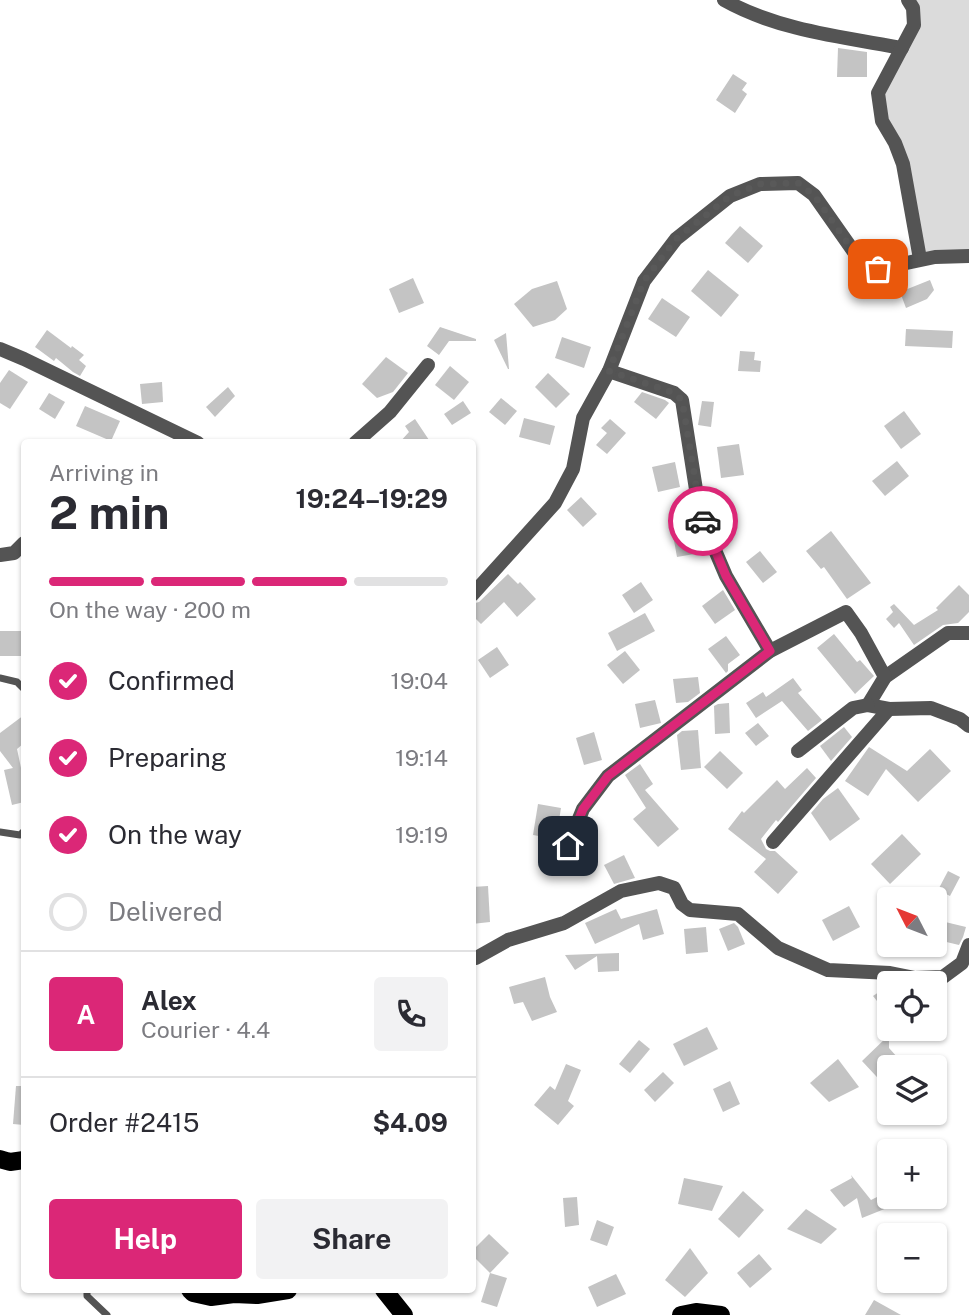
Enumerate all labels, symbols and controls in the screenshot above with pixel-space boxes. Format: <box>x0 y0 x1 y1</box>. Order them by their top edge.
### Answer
pin <box>848 239 908 299</box>
icon: bag <box>859 250 897 288</box>
text: Arriving in <box>49 459 159 486</box>
text: 19:24–19:29 <box>296 483 448 514</box>
text: 2 min <box>49 485 169 539</box>
courier <box>668 486 738 556</box>
icon: car <box>684 502 722 540</box>
text: On the way · 200 m <box>49 596 251 623</box>
icon: check <box>49 662 87 700</box>
text: Confirmed <box>108 665 235 696</box>
text: 19:04 <box>391 667 448 694</box>
icon: check <box>49 739 87 777</box>
text: Preparing <box>108 742 227 773</box>
text: 19:14 <box>395 744 448 771</box>
icon: check <box>49 816 87 854</box>
pin <box>538 816 598 876</box>
text: On the way <box>108 819 242 850</box>
text: 19:19 <box>395 821 448 848</box>
icon: home <box>549 827 587 865</box>
north arrow <box>877 887 947 957</box>
map controls <box>877 887 947 1293</box>
text: Delivered <box>108 896 223 927</box>
button: locate <box>877 971 947 1041</box>
button: phone <box>374 977 448 1051</box>
text: Alex <box>141 985 197 1016</box>
text: A <box>77 999 95 1030</box>
text: Courier · 4.4 <box>141 1016 270 1043</box>
button: layers <box>877 1055 947 1125</box>
text: Order #2415 <box>49 1107 199 1138</box>
text: $4.09 <box>372 1107 448 1138</box>
button: + <box>877 1139 947 1209</box>
button: Help <box>49 1199 242 1279</box>
button: Share <box>256 1199 448 1279</box>
button: − <box>877 1223 947 1293</box>

